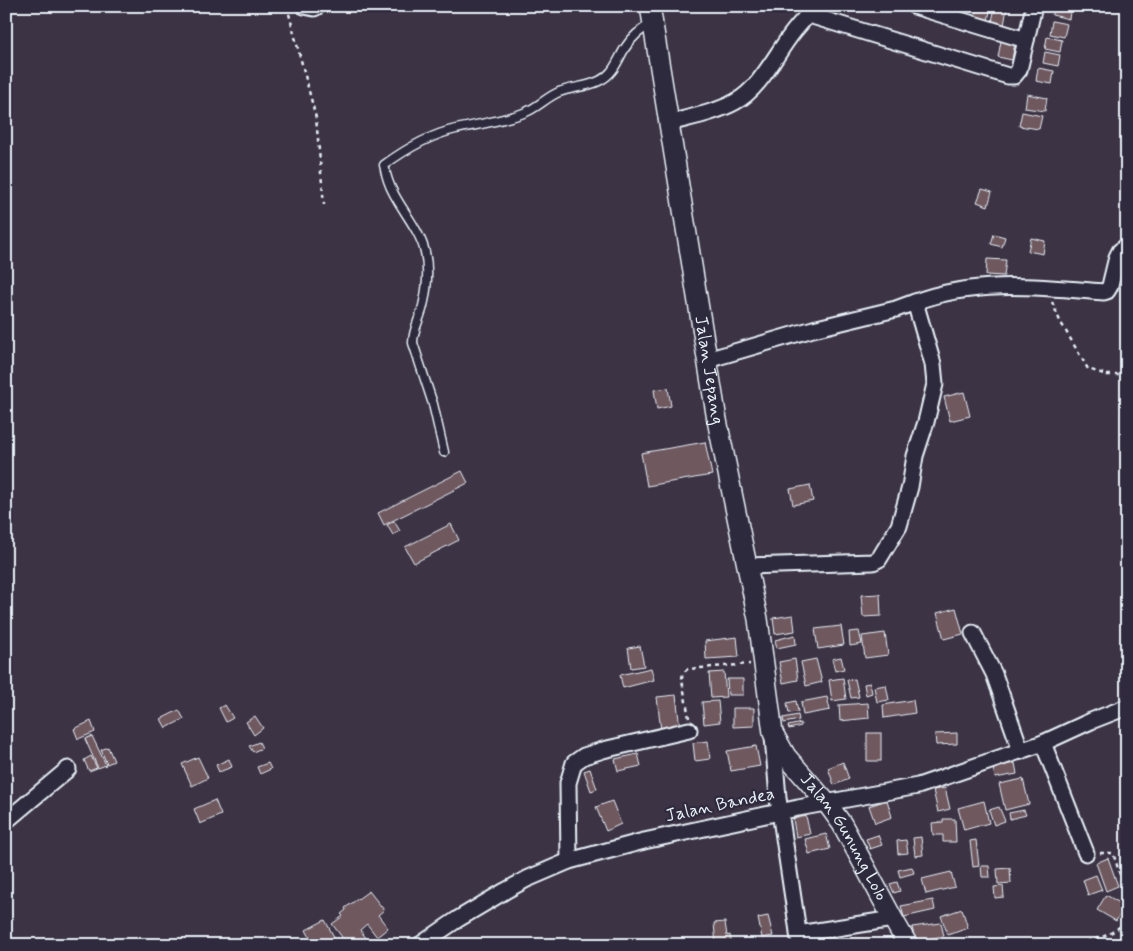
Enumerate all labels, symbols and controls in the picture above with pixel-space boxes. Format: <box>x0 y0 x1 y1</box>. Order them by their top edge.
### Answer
street label: Jalan Jepang <box>688 314 730 427</box>
street label: Jalan Gunung Lolo <box>794 768 893 905</box>
street label: Jalan Bandea <box>663 782 777 828</box>

